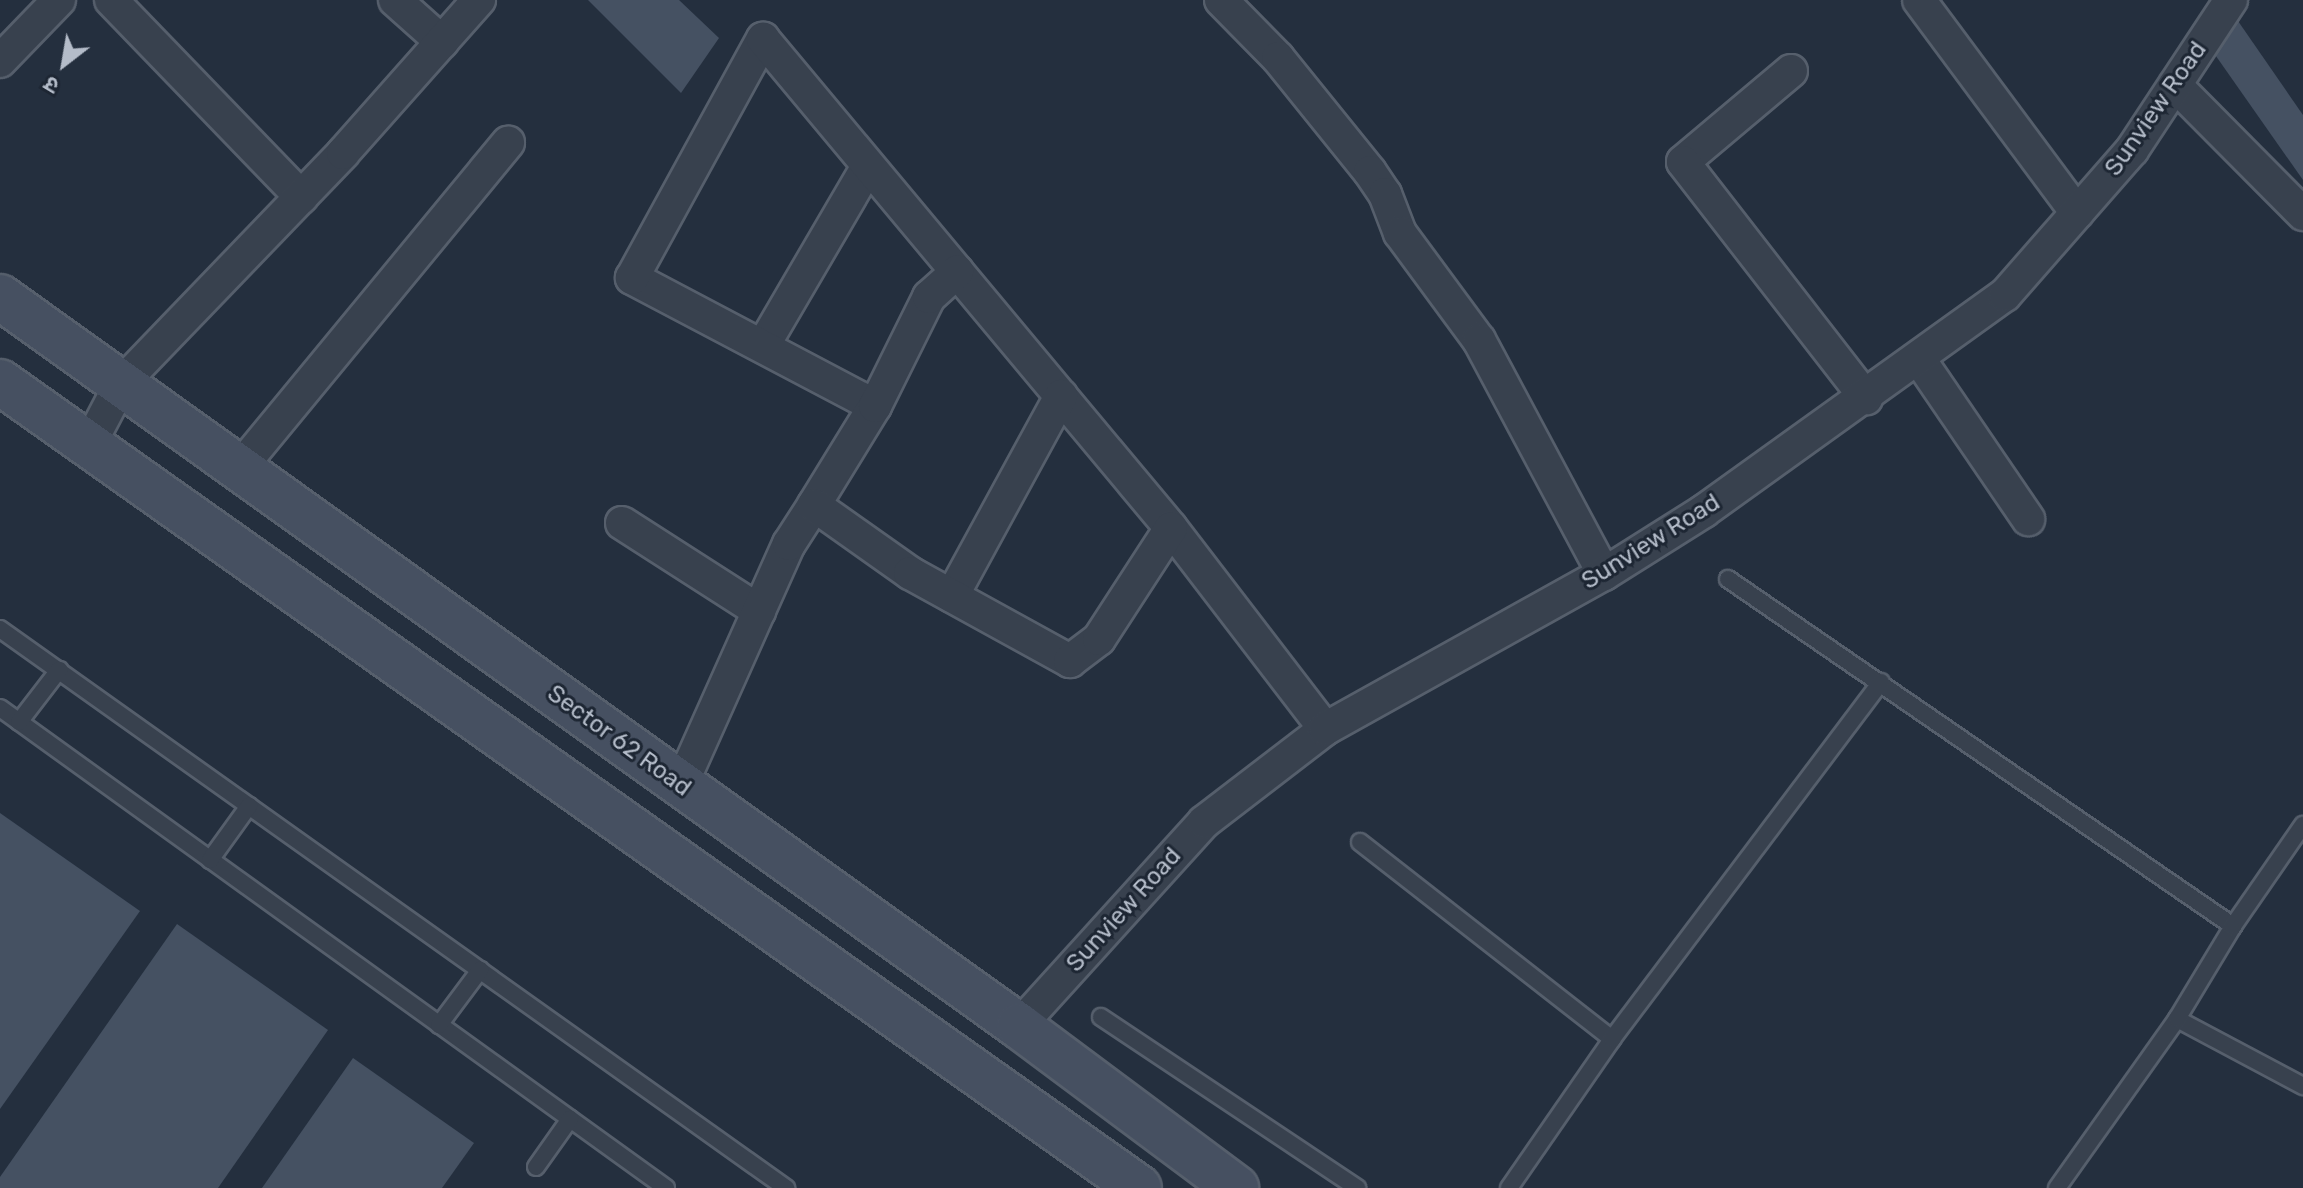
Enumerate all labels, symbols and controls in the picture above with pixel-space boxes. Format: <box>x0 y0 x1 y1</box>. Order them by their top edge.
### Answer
north arrow <box>24 24 104 104</box>
street label: Sunview Road <box>2099 36 2213 182</box>
text: उ <box>39 70 64 100</box>
street label: Sunview Road <box>1576 488 1726 596</box>
street label: Sector 62 Road <box>541 679 697 803</box>
street label: Sunview Road <box>1061 842 1187 978</box>

